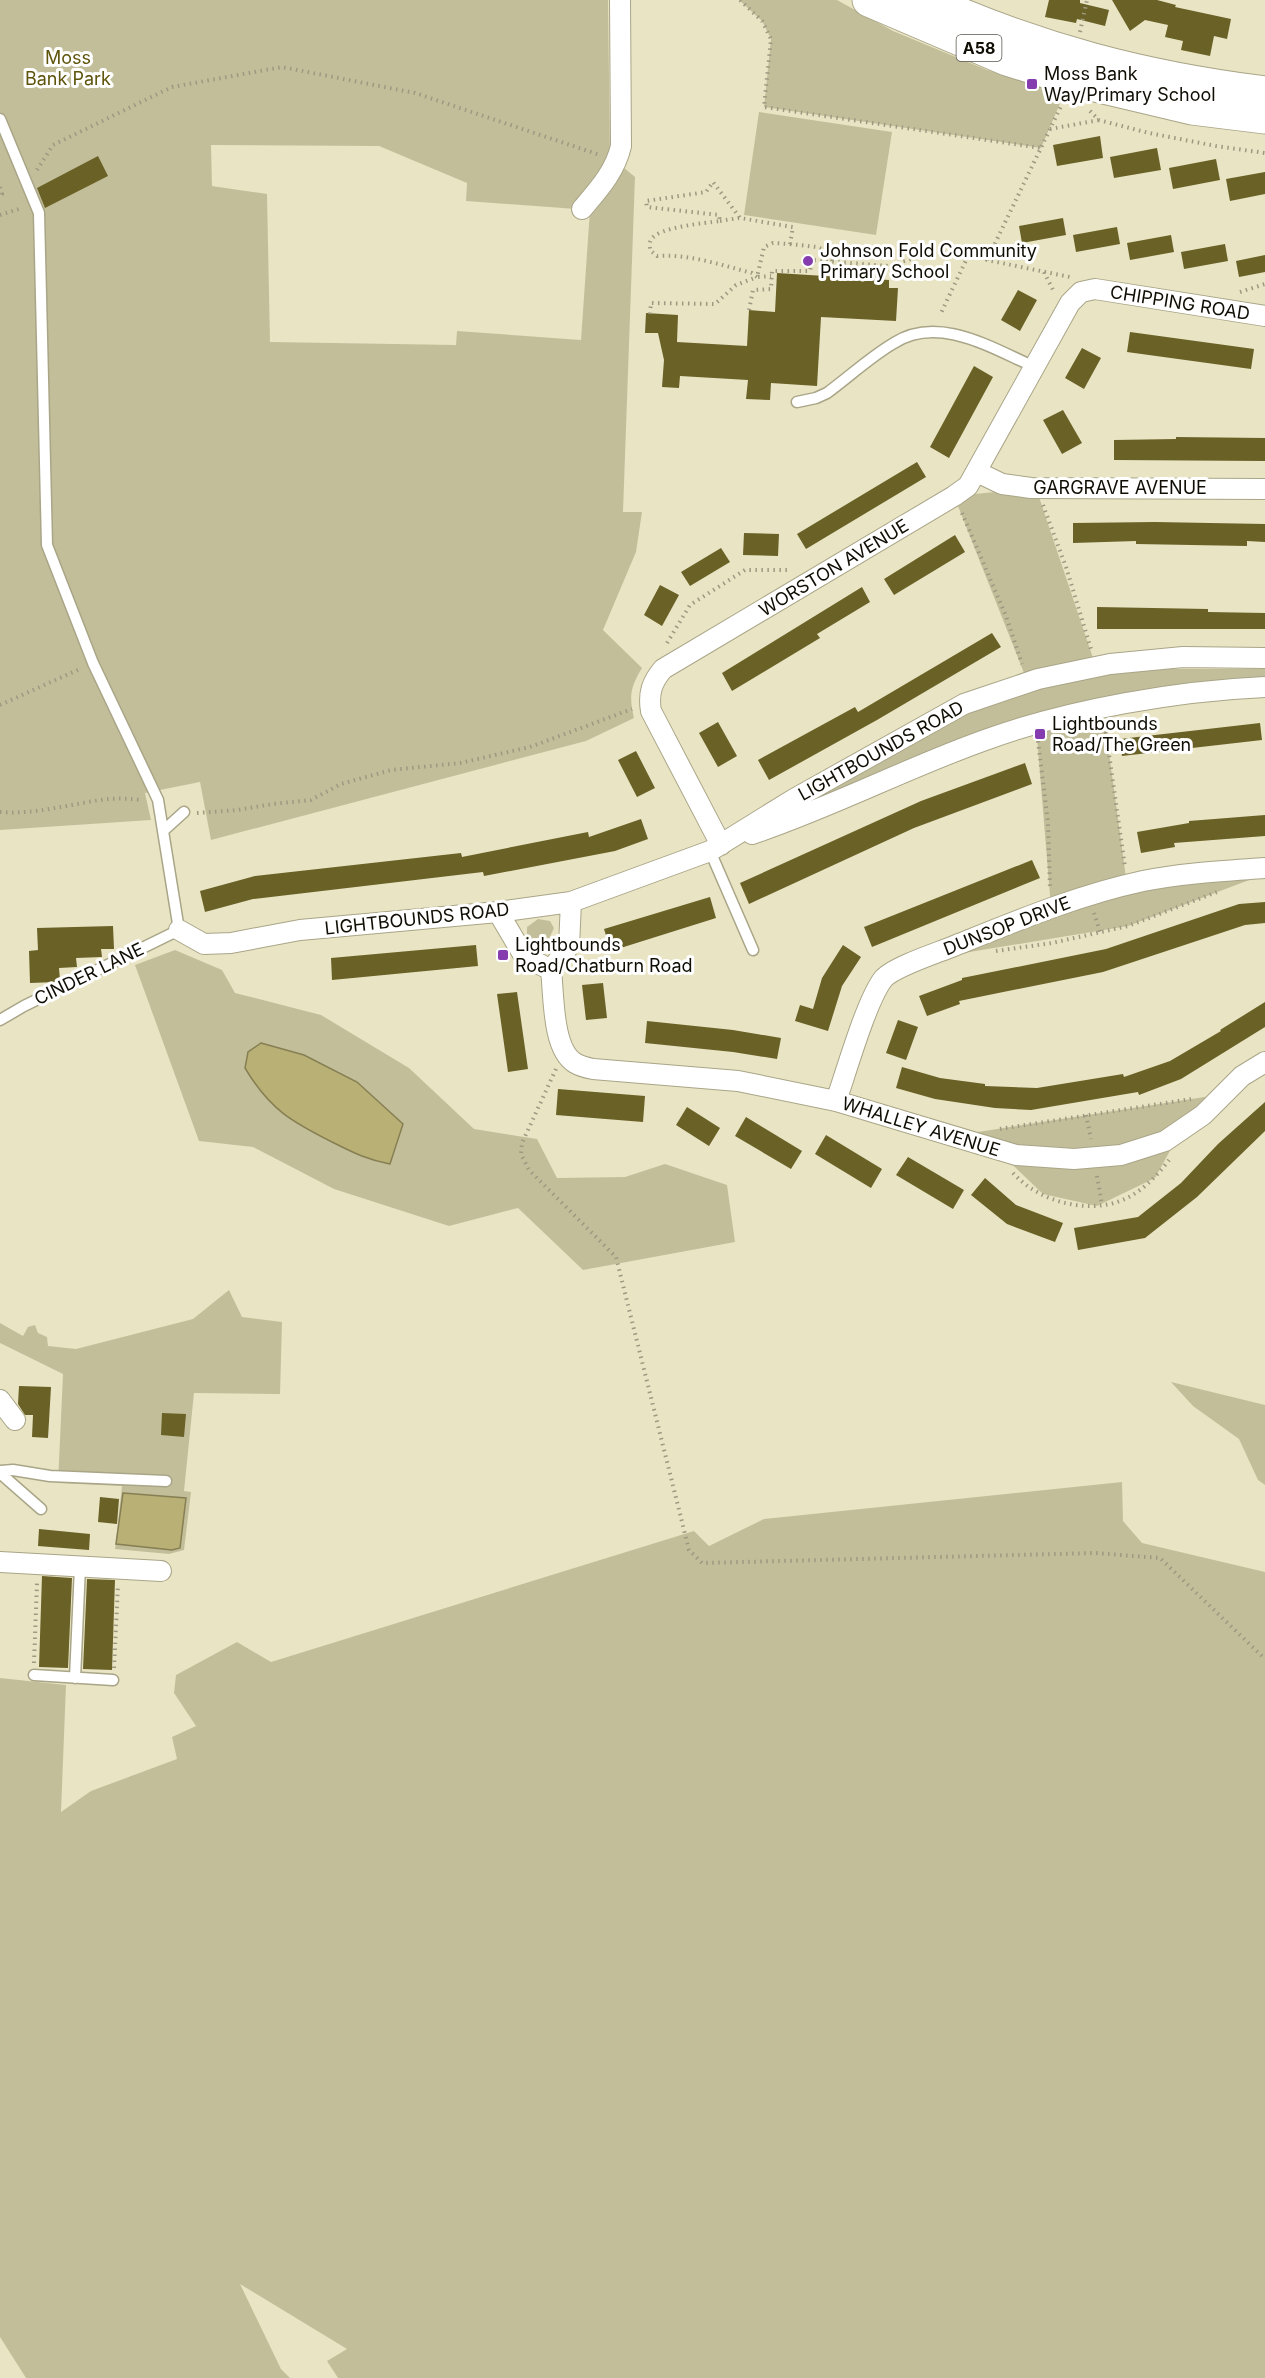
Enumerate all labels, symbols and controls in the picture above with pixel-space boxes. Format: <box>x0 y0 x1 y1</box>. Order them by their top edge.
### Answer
road number: A58 <box>956 35 1002 61</box>
park label: Moss Bank Park <box>25 47 111 89</box>
place label: Moss Bank Way/Primary School <box>1044 63 1216 105</box>
marker: Moss Bank Way/Primary School <box>1025 77 1039 91</box>
place label: Johnson Fold Community Primary School <box>820 240 1037 282</box>
marker: Johnson Fold Community Primary School <box>801 254 815 268</box>
street label: CHIPPING ROAD <box>1109 281 1252 324</box>
street label: GARGRAVE AVENUE <box>1033 477 1207 498</box>
street label: WORSTON AVENUE <box>755 515 912 620</box>
street label: LIGHTBOUNDS ROAD <box>794 696 967 805</box>
place label: Lightbounds Road/The Green <box>1052 713 1191 755</box>
marker: Lightbounds Road/The Green <box>1033 727 1047 741</box>
street label: DUNSOP DRIVE <box>940 892 1073 959</box>
street label: LIGHTBOUNDS ROAD <box>324 898 510 939</box>
place label: Lightbounds Road/Chatburn Road <box>515 934 693 976</box>
street label: CINDER LANE <box>31 938 147 1009</box>
marker: Lightbounds Road/Chatburn Road <box>496 948 510 962</box>
street label: WHALLEY AVENUE <box>840 1092 1003 1161</box>

